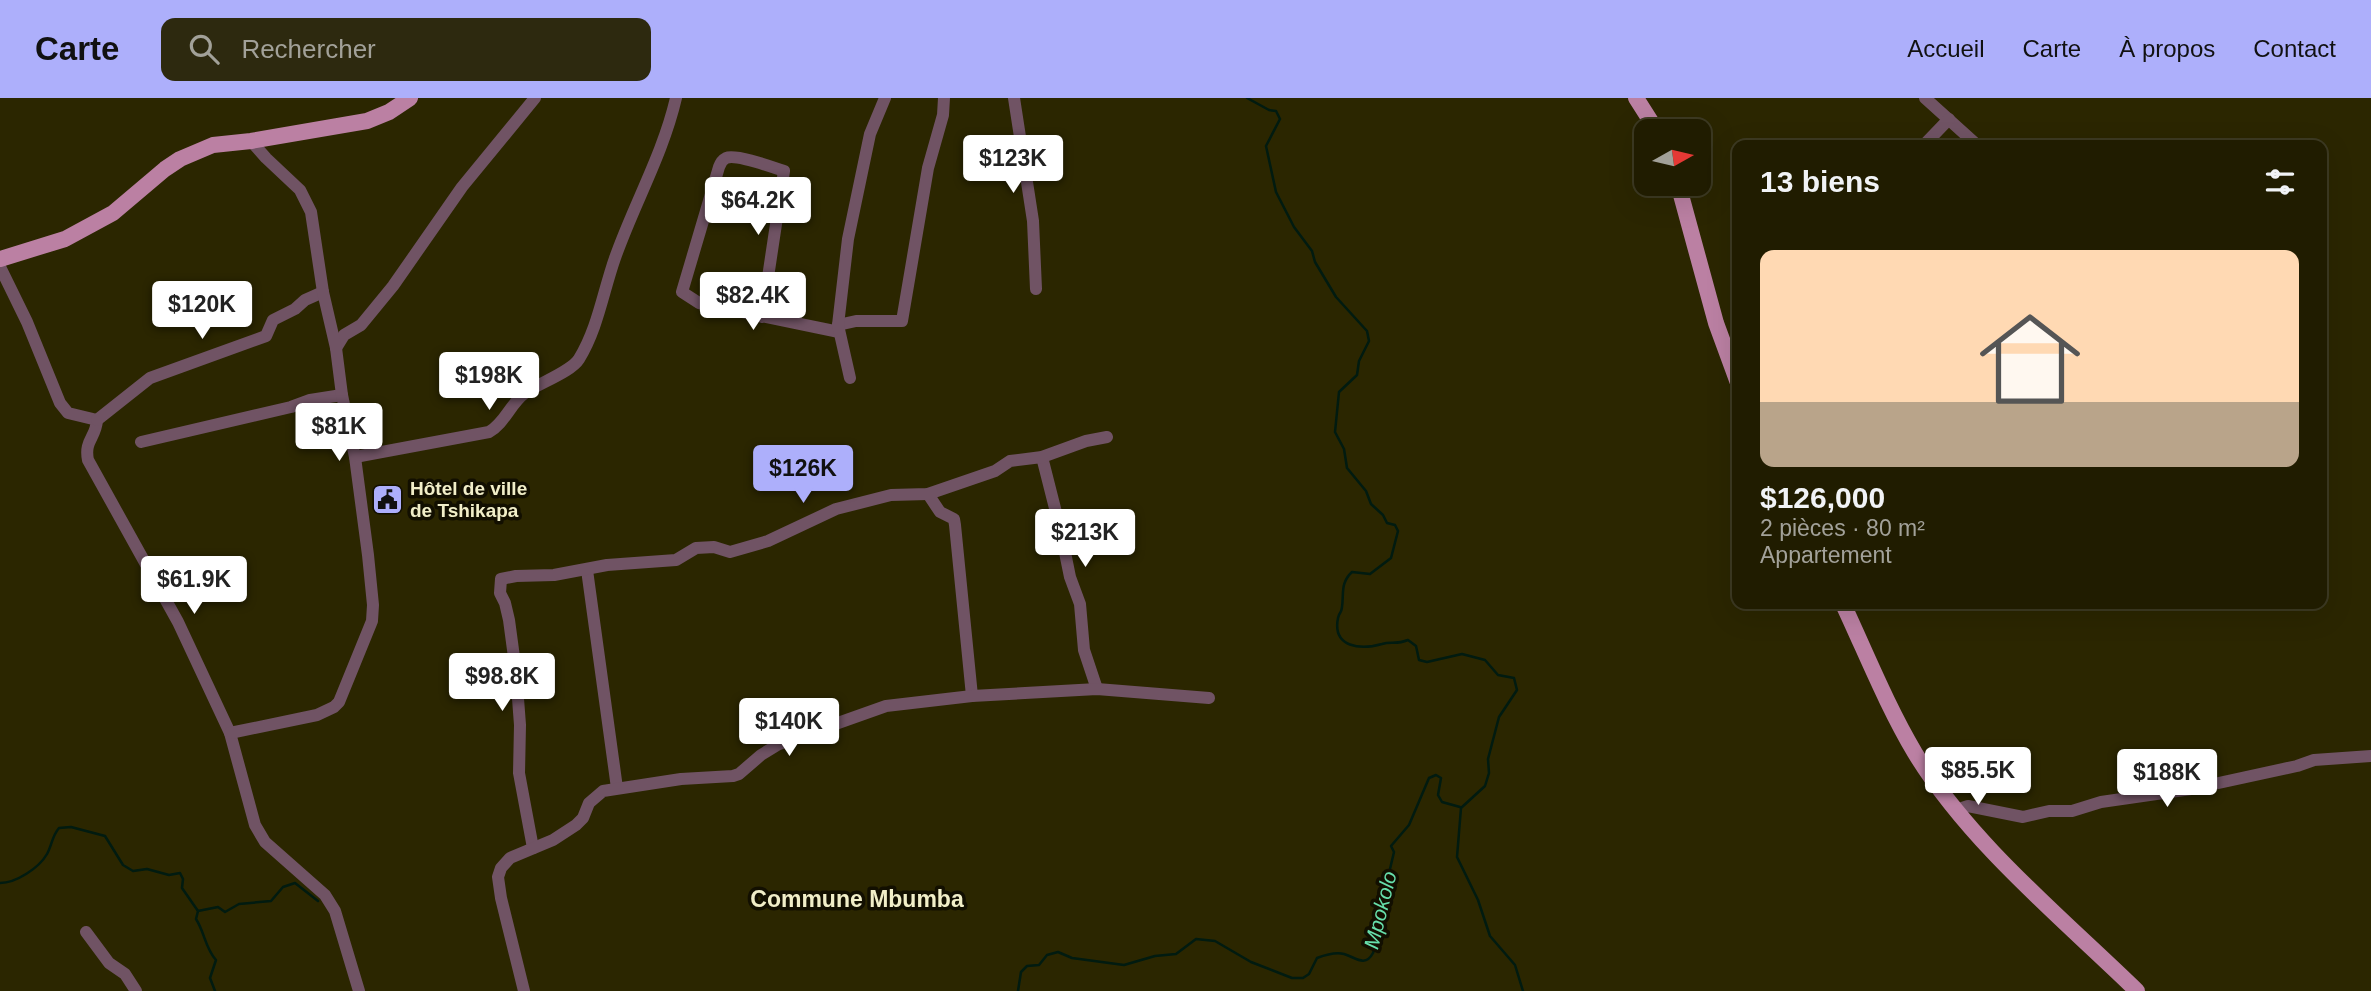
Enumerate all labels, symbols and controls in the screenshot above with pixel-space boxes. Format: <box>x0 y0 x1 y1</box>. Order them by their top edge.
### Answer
search box <box>161 18 651 81</box>
text: Carte <box>35 30 119 67</box>
icon: search <box>185 30 223 68</box>
text: Rechercher <box>241 34 376 64</box>
text: Accueil <box>1907 35 1985 62</box>
text: Carte <box>2023 35 2081 62</box>
text: À propos <box>2119 35 2215 62</box>
text: Contact <box>2253 35 2336 62</box>
north arrow <box>1634 119 1712 196</box>
map controls <box>1634 119 1711 196</box>
pin: $123K <box>964 136 1062 195</box>
text: $123K <box>979 145 1047 171</box>
icon: filters <box>2261 163 2299 201</box>
text: 13 biens <box>1760 165 1880 198</box>
pin: $64.2K <box>701 178 815 237</box>
text: $64.2K <box>721 187 795 213</box>
pin: $82.4K <box>696 272 810 332</box>
pin: $120K <box>153 282 251 341</box>
text: $82.4K <box>716 282 790 308</box>
text: $120K <box>168 291 236 317</box>
icon: home <box>1967 296 2093 422</box>
pin: $198K <box>440 352 538 412</box>
text: $198K <box>455 362 523 388</box>
pin: $81K <box>298 404 380 463</box>
text: $81K <box>312 413 366 439</box>
pin: $126K <box>754 446 852 505</box>
text: $126K <box>769 455 837 481</box>
place label: Hôtel de ville de Tshikapa <box>410 478 527 521</box>
text: $126,000 <box>1760 481 1885 514</box>
public building icon: Hôtel de ville de Tshikapa <box>370 482 404 516</box>
pin: $213K <box>1036 510 1134 569</box>
text: 2 pièces · 80 m² <box>1760 515 1925 541</box>
text: $213K <box>1051 519 1119 545</box>
text: Appartement <box>1760 542 1892 568</box>
pin: $61.9K <box>137 556 251 616</box>
text: $61.9K <box>157 566 231 592</box>
pin: $98.8K <box>445 654 559 713</box>
text: $98.8K <box>465 663 539 689</box>
pin: $140K <box>740 698 838 758</box>
text: $140K <box>755 708 823 734</box>
pin: $85.5K <box>1921 748 2035 807</box>
pin: $188K <box>2118 750 2216 809</box>
text: $85.5K <box>1941 757 2015 783</box>
text: $188K <box>2133 759 2201 785</box>
water label: Mpokolo <box>1359 868 1401 951</box>
district label: Commune Mbumba <box>750 886 964 912</box>

